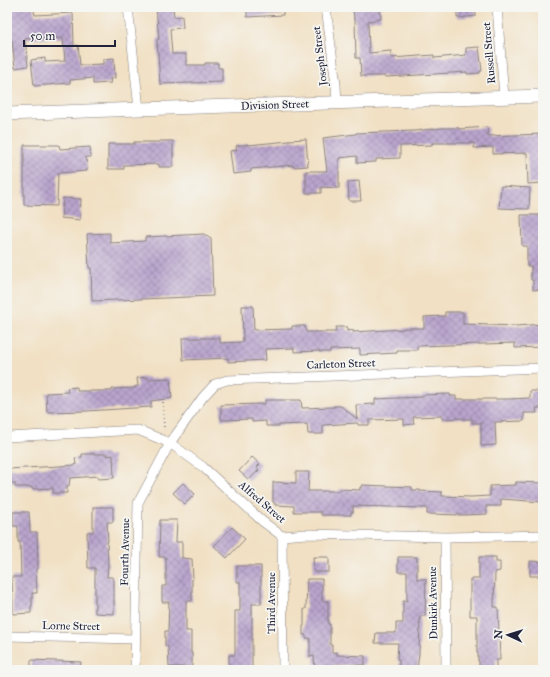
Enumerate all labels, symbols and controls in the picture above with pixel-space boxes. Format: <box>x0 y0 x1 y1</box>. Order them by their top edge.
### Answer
scale bar <box>24 22 115 48</box>
street label: Russell Street <box>480 22 498 84</box>
street label: Joseph Street <box>310 25 331 87</box>
text: 50 m <box>30 29 55 43</box>
street label: Division Street <box>241 97 309 113</box>
street label: Carleton Street <box>306 356 376 372</box>
street label: Alfred Street <box>235 477 288 526</box>
street label: Fourth Avenue <box>118 518 132 586</box>
street label: Dunkirk Avenue <box>426 566 440 640</box>
street label: Third Avenue <box>265 572 278 634</box>
north arrow <box>488 615 528 655</box>
street label: Lorne Street <box>42 619 100 633</box>
text: N <box>492 629 505 639</box>

